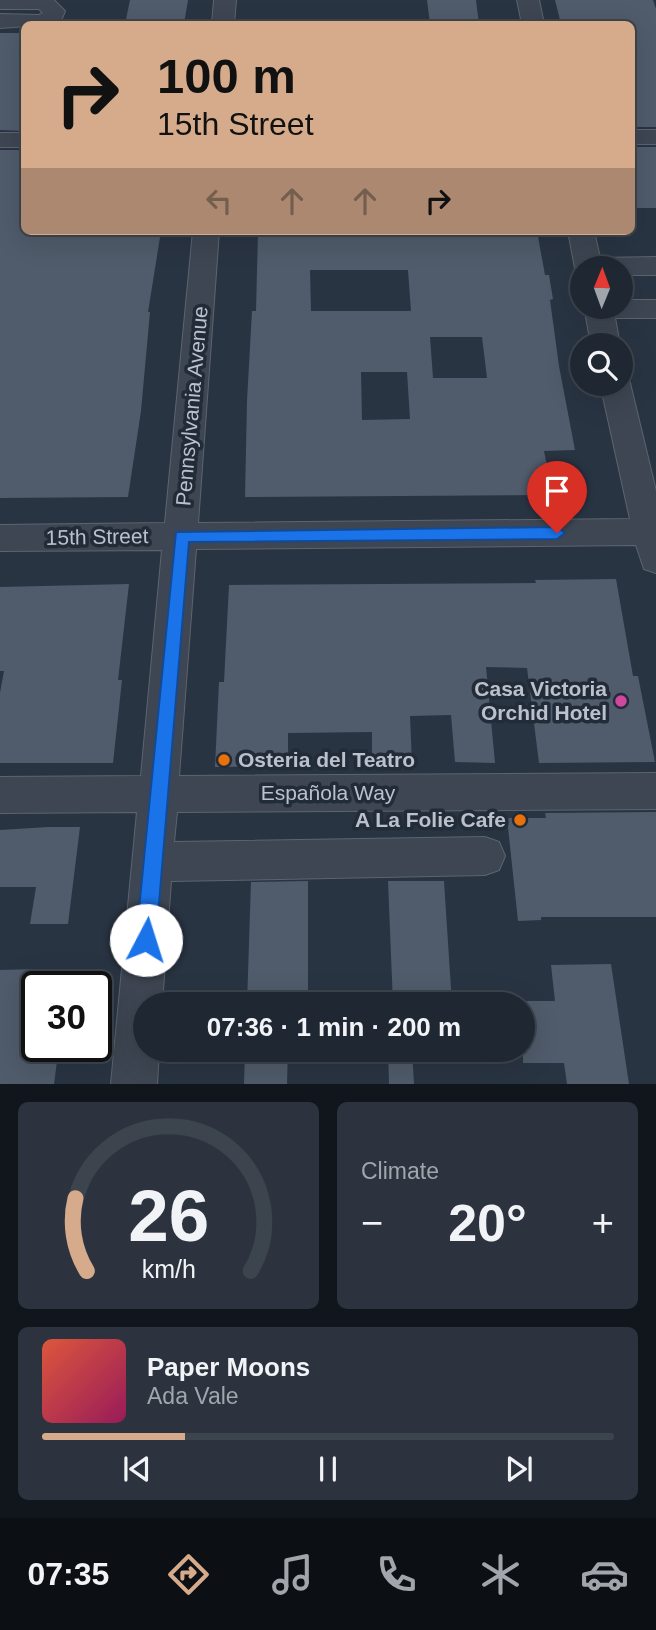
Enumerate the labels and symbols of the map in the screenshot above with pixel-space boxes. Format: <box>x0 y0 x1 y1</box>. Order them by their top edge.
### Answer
north arrow <box>570 256 634 318</box>
street label: Pennsylvania Avenue <box>171 305 212 507</box>
pin <box>527 461 587 533</box>
street label: 15th Street <box>45 524 149 549</box>
place label: Casa Victoria Orchid Hotel <box>474 677 607 724</box>
marker: Casa Victoria Orchid Hotel <box>613 693 629 709</box>
place label: Osteria del Teatro <box>238 748 415 771</box>
marker: Osteria del Teatro <box>216 752 232 768</box>
street label: Española Way <box>261 781 396 804</box>
place label: A La Folie Cafe <box>355 808 506 831</box>
marker: A La Folie Cafe <box>512 812 528 828</box>
position arrow <box>109 903 183 977</box>
speed limit sign: 30 <box>21 971 112 1062</box>

